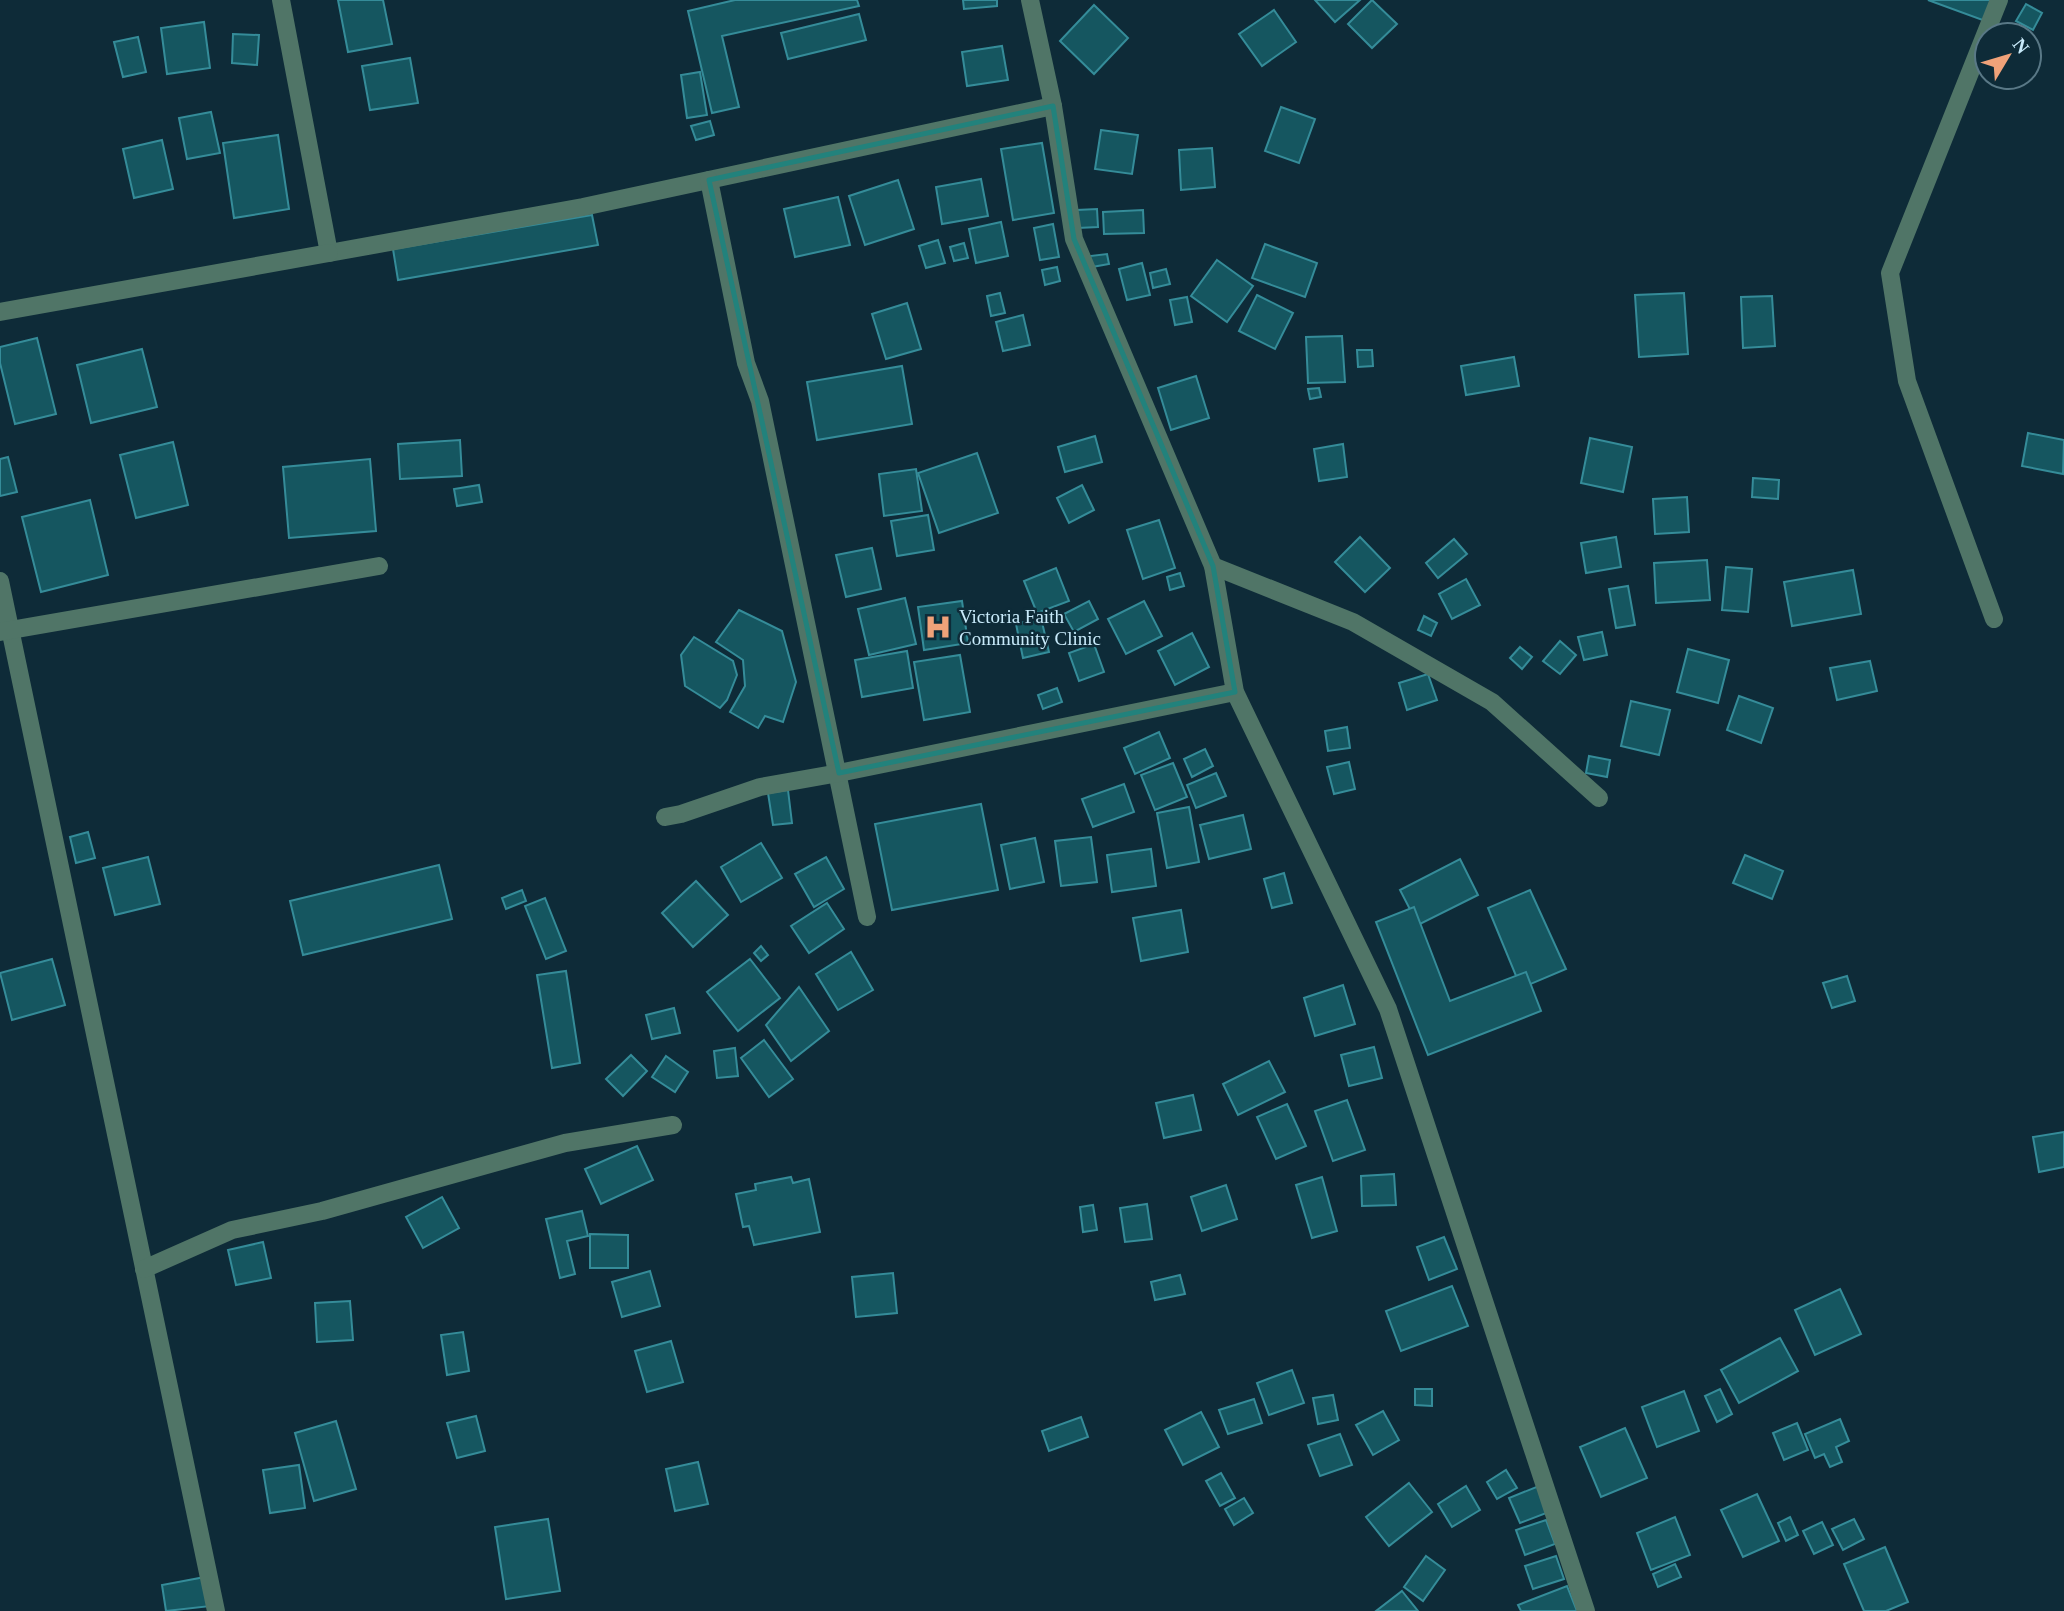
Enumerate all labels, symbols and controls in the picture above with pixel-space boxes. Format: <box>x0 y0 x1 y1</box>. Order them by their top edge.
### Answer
north arrow <box>1973 21 2043 91</box>
text: N <box>2009 34 2034 58</box>
place label: Victoria Faith Community Clinic <box>959 606 1101 649</box>
hospital icon: Victoria Faith Community Clinic <box>923 612 953 642</box>

